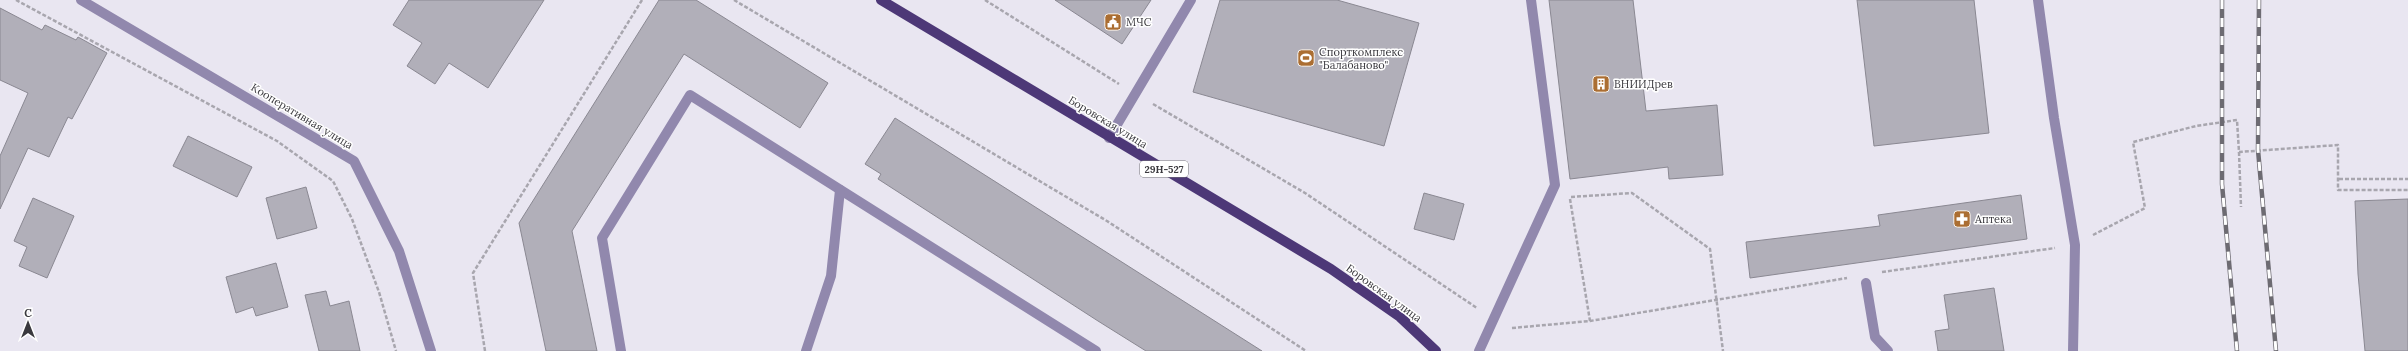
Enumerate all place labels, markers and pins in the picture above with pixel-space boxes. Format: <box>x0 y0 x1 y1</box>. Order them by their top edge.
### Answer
public building icon: МЧС <box>1103 12 1123 32</box>
place label: МЧС <box>1126 15 1152 29</box>
place label: Спорткомплекс "Балабаново" <box>1319 45 1403 72</box>
sports icon: Спорткомплекс "Балабаново" <box>1296 48 1316 68</box>
building icon: ВНИИДрев <box>1591 74 1611 94</box>
place label: ВНИИДрев <box>1614 77 1673 91</box>
pharmacy icon: Аптека <box>1952 209 1972 229</box>
place label: Аптека <box>1974 212 2012 226</box>

